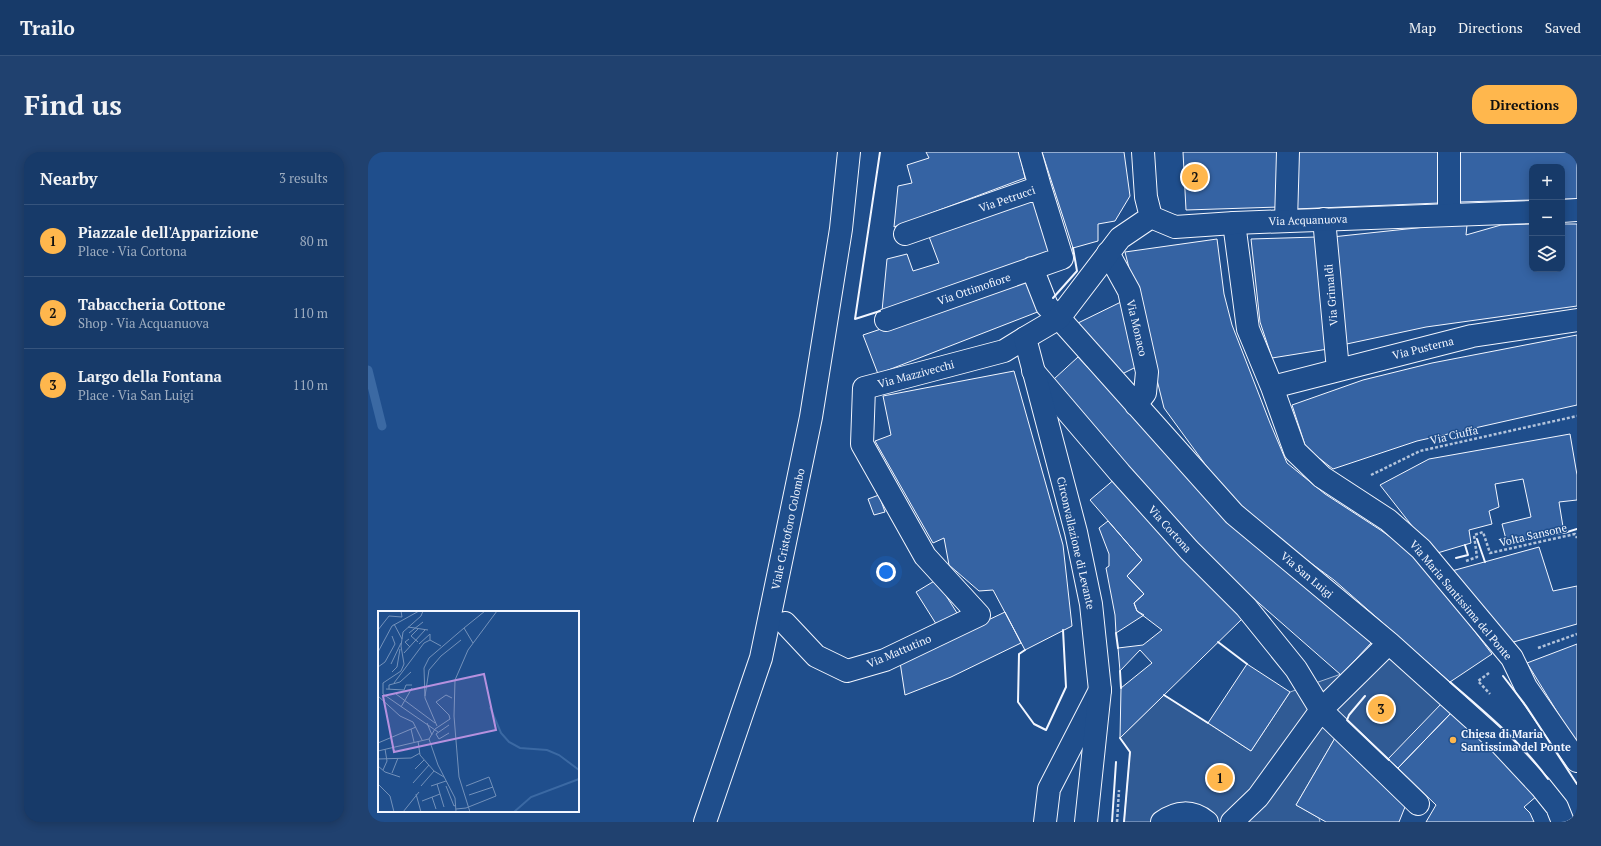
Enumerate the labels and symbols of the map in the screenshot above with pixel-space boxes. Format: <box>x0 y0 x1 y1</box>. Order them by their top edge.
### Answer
pin: 2 <box>1182 162 1208 192</box>
street label: Via Petrucci <box>977 183 1037 215</box>
street label: Via Acquanuova <box>1268 212 1348 228</box>
street label: Via Grimaldi <box>1321 264 1341 326</box>
street label: Via Ottimofiore <box>935 270 1013 308</box>
street label: Via Monaco <box>1124 298 1150 358</box>
street label: Via Pusterna <box>1391 334 1455 362</box>
street label: Via Mazzivecchi <box>876 357 956 391</box>
street label: Via Ciuffa <box>1429 423 1480 447</box>
street label: Viale Cristoforo Colombo <box>768 467 808 591</box>
street label: Circonvallazione di Levante <box>1054 475 1098 611</box>
street label: Via Cortona <box>1145 503 1195 556</box>
street label: Volta Sansone <box>1498 520 1569 550</box>
street label: Via Maria Santissima del Ponte <box>1407 537 1515 663</box>
street label: Via San Luigi <box>1278 549 1336 601</box>
your location <box>876 562 896 582</box>
inset map <box>378 611 579 812</box>
street label: Via Mattutino <box>865 631 933 671</box>
pin: 3 <box>1368 694 1394 724</box>
place label: Chiesa di Maria Santissima del Ponte <box>1461 727 1571 754</box>
marker: Chiesa di Maria Santissima del Ponte <box>1448 735 1458 745</box>
pin: 1 <box>1207 763 1233 793</box>

